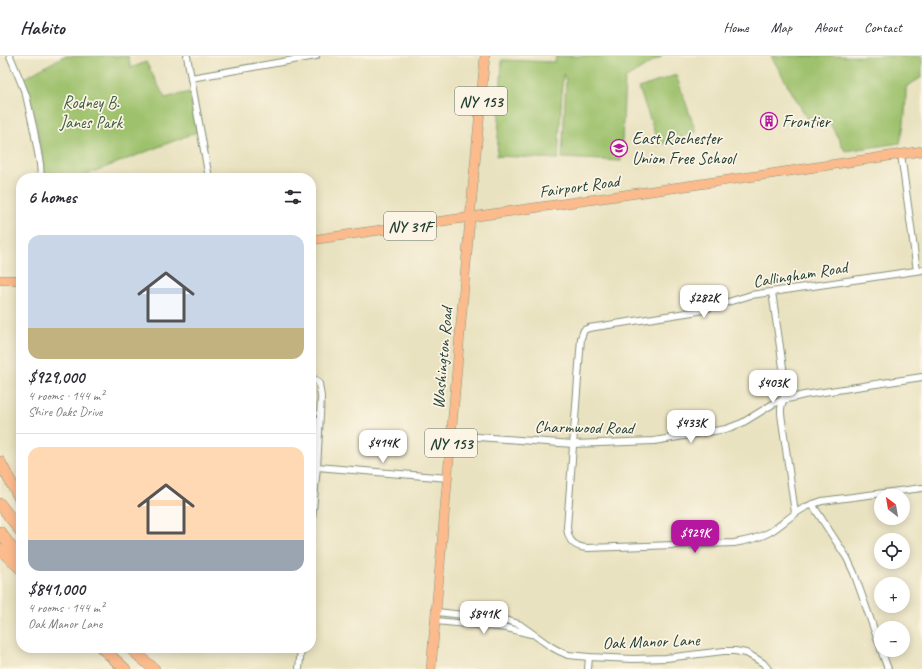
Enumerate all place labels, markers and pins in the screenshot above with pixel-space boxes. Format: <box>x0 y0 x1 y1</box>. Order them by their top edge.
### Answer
building icon: Frontier <box>759 111 779 131</box>
place label: Frontier <box>782 111 832 132</box>
place label: East Rochester Union Free School <box>632 128 738 169</box>
school or university icon: East Rochester Union Free School <box>609 138 629 158</box>
pin: $282K <box>676 285 732 319</box>
pin: $403K <box>745 370 801 404</box>
pin: $433K <box>663 410 719 444</box>
pin: $414K <box>355 430 411 464</box>
pin: $929K <box>667 520 723 554</box>
pin: $841K <box>456 601 512 635</box>

